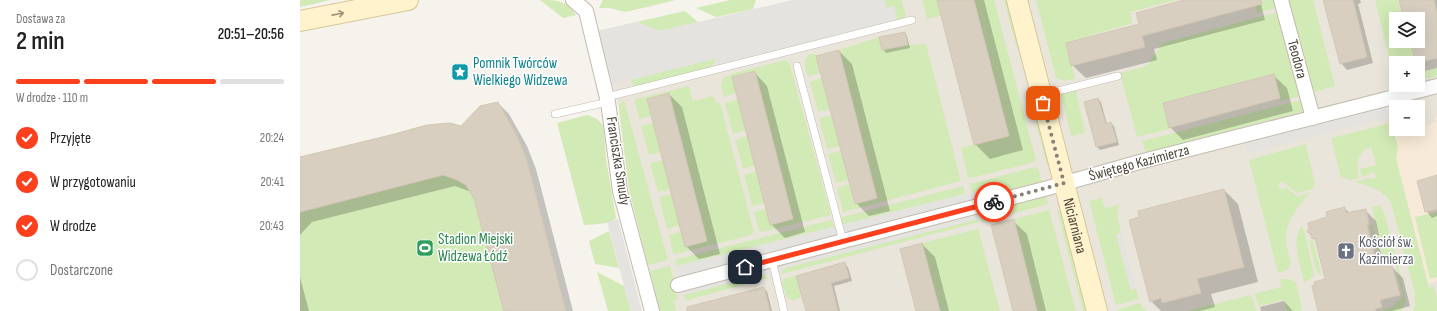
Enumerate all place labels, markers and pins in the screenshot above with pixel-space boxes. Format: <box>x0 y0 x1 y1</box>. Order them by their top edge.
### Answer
place label: Pomnik Twórców Wielkiego Widzewa <box>473 54 568 90</box>
place icon: Pomnik Twórców Wielkiego Widzewa <box>450 62 470 82</box>
pin <box>1026 86 1060 120</box>
place label: Stadion Miejski Widzewa Łódź <box>438 230 513 266</box>
place label: Kościół św. Kazimierza <box>1359 233 1414 269</box>
sports icon: Stadion Miejski Widzewa Łódź <box>415 238 435 258</box>
church icon: Kościół św. Kazimierza <box>1336 241 1356 261</box>
pin <box>728 250 762 284</box>

